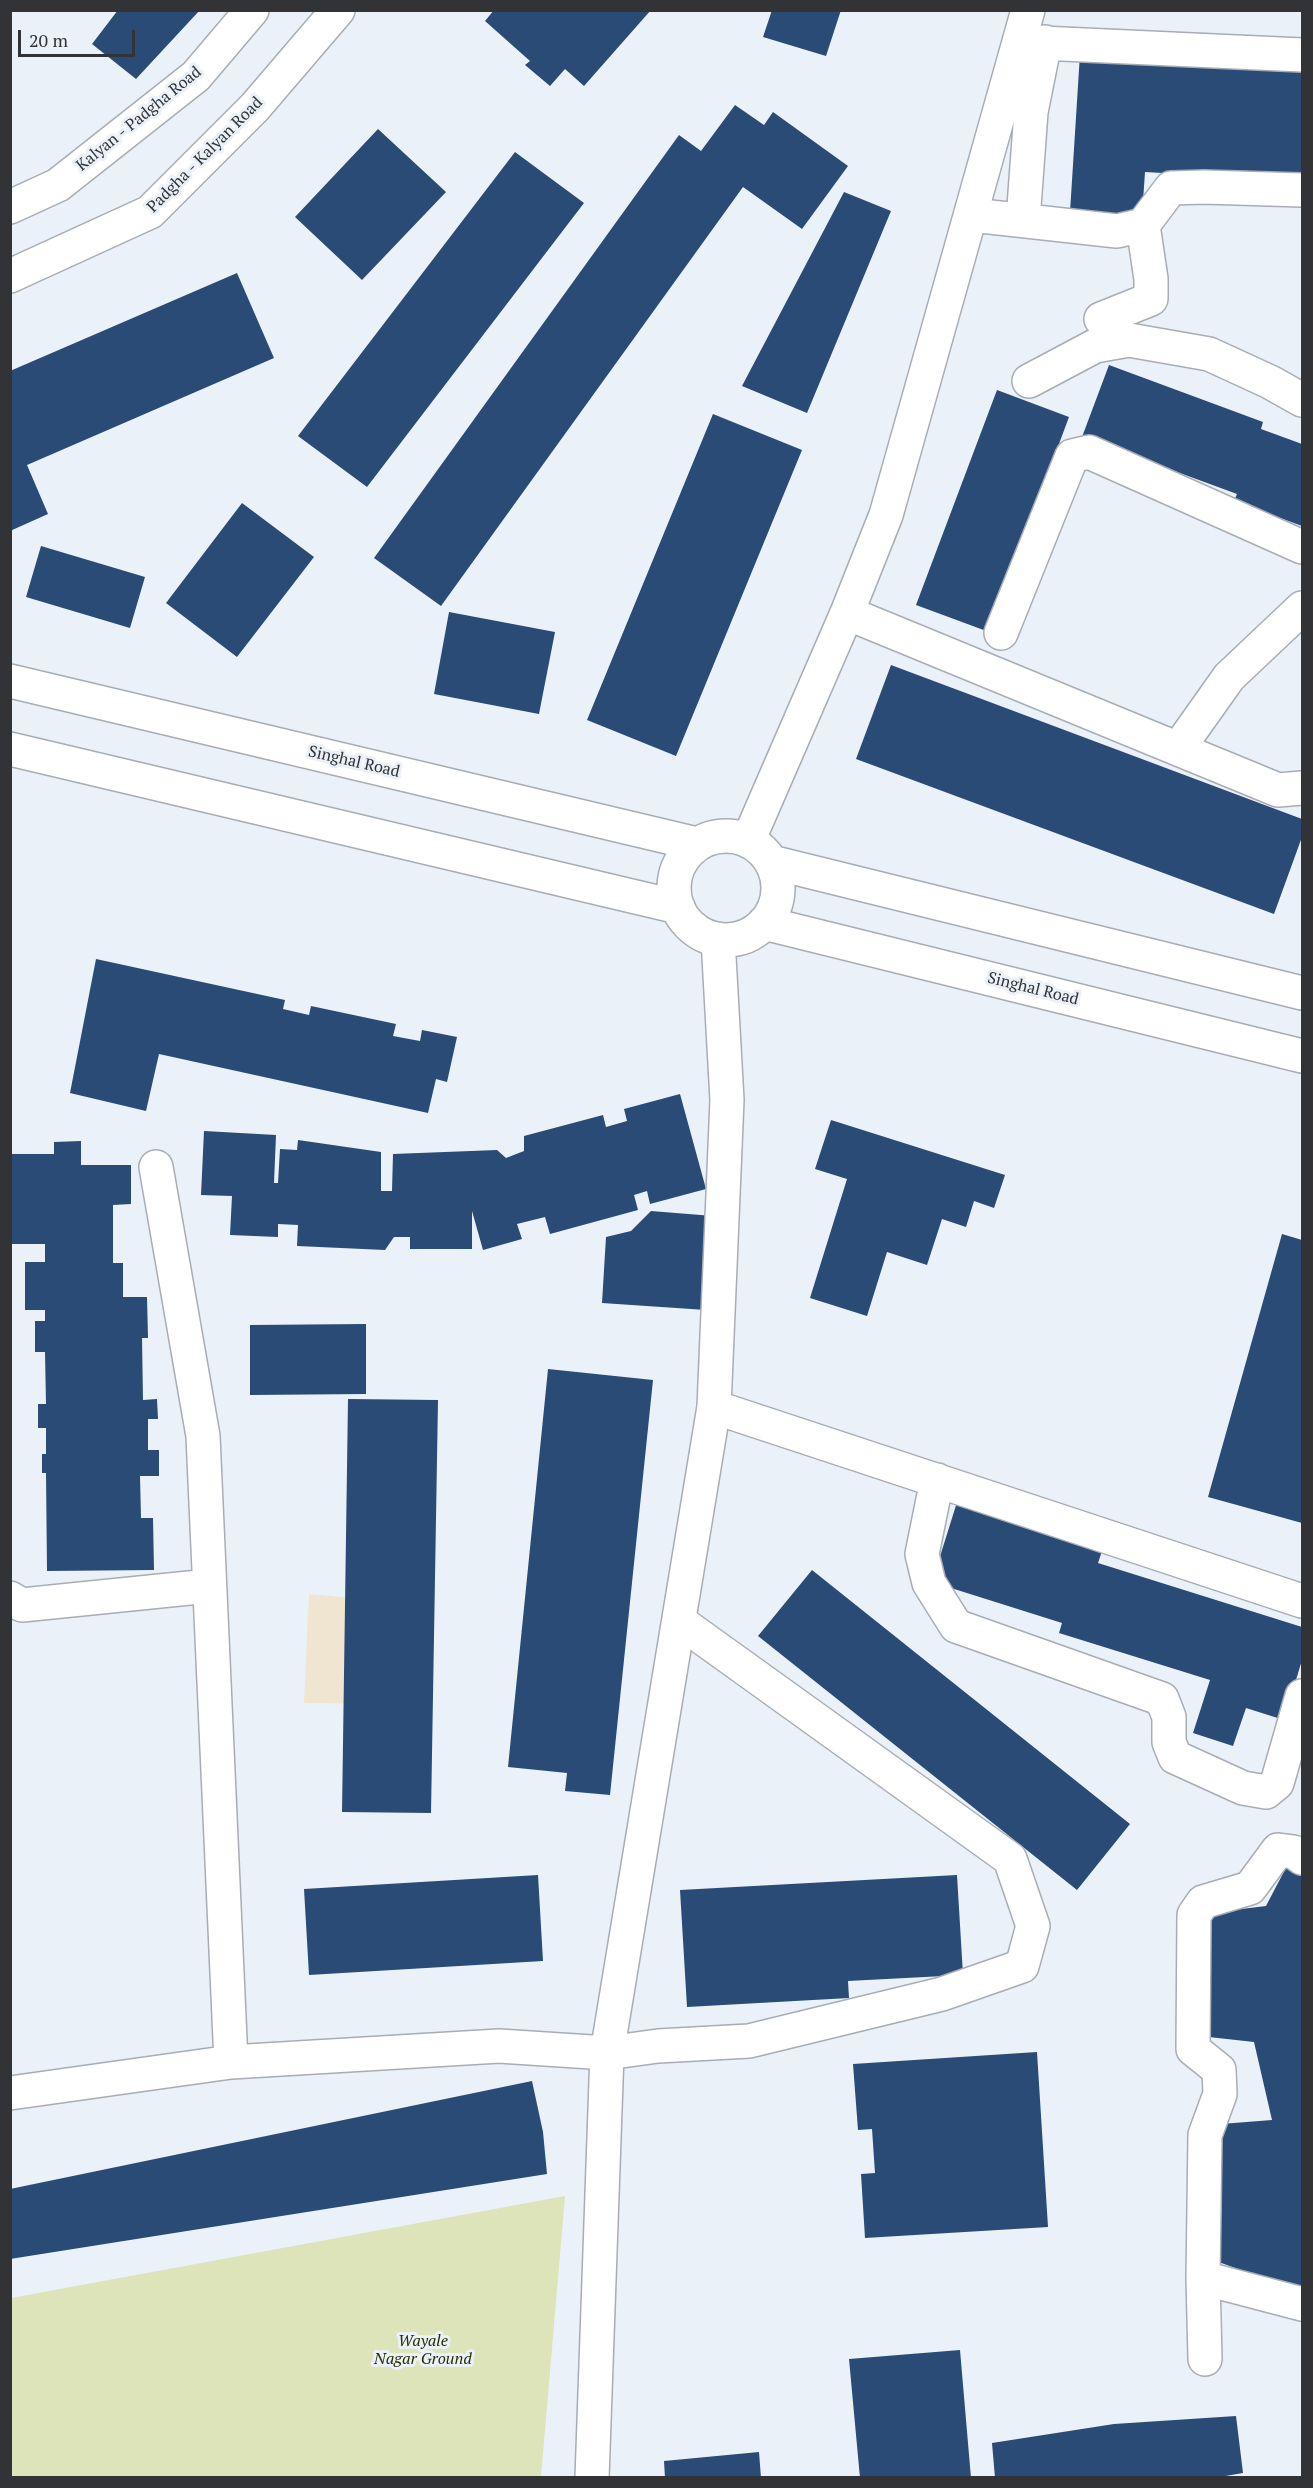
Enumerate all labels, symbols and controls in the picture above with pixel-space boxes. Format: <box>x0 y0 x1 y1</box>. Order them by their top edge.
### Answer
scale bar <box>21 18 138 56</box>
text: 20 m <box>29 28 68 52</box>
street label: Kalyan - Padgha Road <box>73 63 205 175</box>
street label: Padgha - Kalyan Road <box>143 93 267 217</box>
street label: Singhal Road <box>306 742 402 782</box>
street label: Singhal Road <box>985 968 1081 1010</box>
park label: Wayale Nagar Ground <box>374 2331 472 2369</box>

